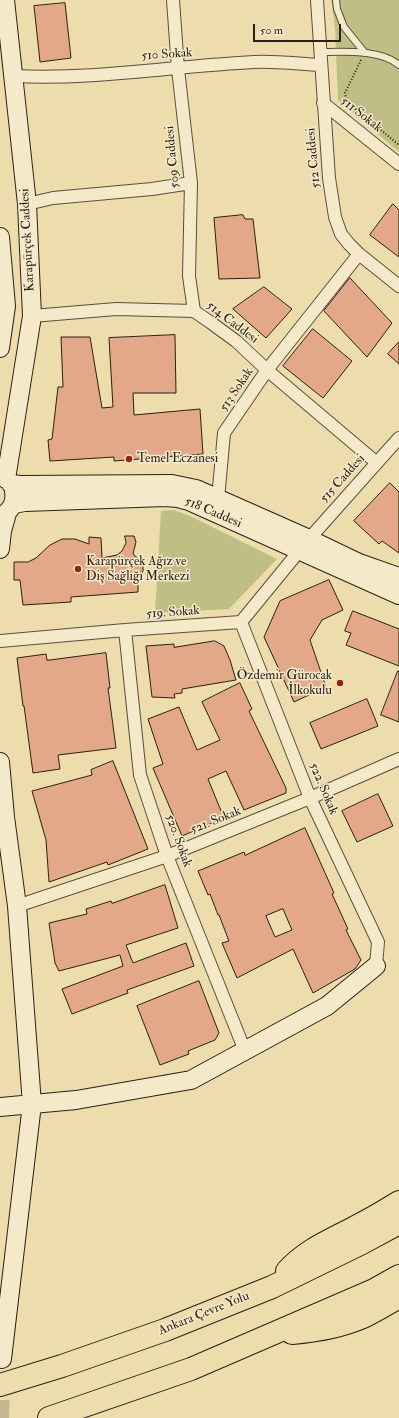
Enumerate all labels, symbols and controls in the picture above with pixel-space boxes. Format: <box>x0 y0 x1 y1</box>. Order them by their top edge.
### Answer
scale bar <box>255 16 343 42</box>
text: 50 m <box>260 23 283 38</box>
street label: 510 Sokak <box>141 45 193 65</box>
street label: 511 Sokak <box>337 94 385 136</box>
street label: 509 Caddesi <box>163 125 183 189</box>
street label: 512 Caddesi <box>304 127 324 189</box>
street label: Karapürçek Caddesi <box>18 188 38 292</box>
street label: 514 Caddesi <box>203 298 261 348</box>
street label: 513 Sokak <box>217 365 257 415</box>
place label: Temel Eczanesi <box>137 451 218 467</box>
street label: 515 Caddesi <box>317 452 369 506</box>
marker: Temel Eczanesi <box>124 454 134 464</box>
street label: 518 Caddesi <box>182 494 244 532</box>
place label: Karapürçek Ağız ve Diş Sağlığı Merkezi <box>86 554 189 585</box>
marker: Karapürçek Ağız ve Diş Sağlığı Merkezi <box>73 564 83 574</box>
street label: 519. Sokak <box>146 603 200 623</box>
place label: Özdemir Gürocak İlkokulu <box>237 668 332 699</box>
marker: Özdemir Gürocak İlkokulu <box>335 678 345 688</box>
street label: 522. Sokak <box>305 761 341 817</box>
street label: 521. Sokak <box>188 804 244 838</box>
street label: 520. Sokak <box>161 812 195 870</box>
street label: Ankara Çevre Yolu <box>156 1289 252 1339</box>

